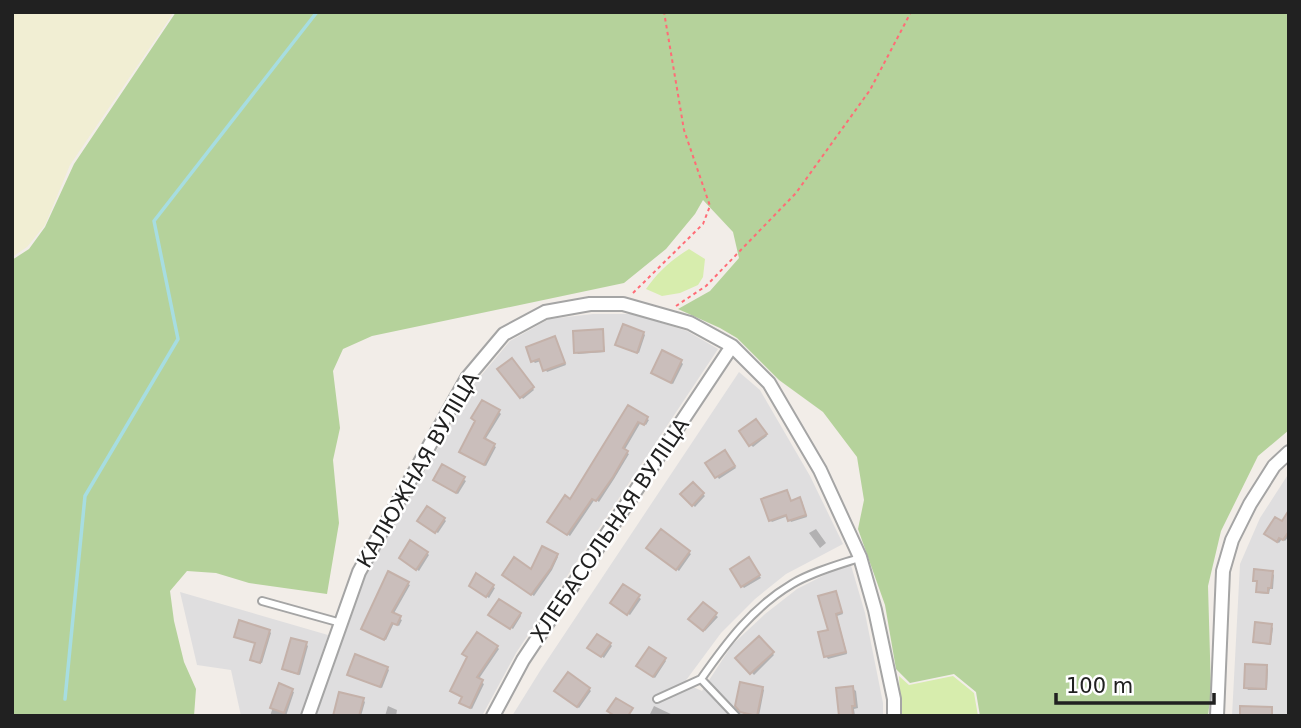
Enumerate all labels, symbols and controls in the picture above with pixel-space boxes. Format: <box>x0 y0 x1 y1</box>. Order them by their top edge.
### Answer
street label: КАЛЮЖНАЯ ВУЛІЦА <box>352 367 484 572</box>
street label: ХЛЕБАСОЛЬНАЯ ВУЛІЦА <box>526 413 694 647</box>
scale bar <box>1056 662 1214 706</box>
text: 100 m <box>1066 674 1133 698</box>

